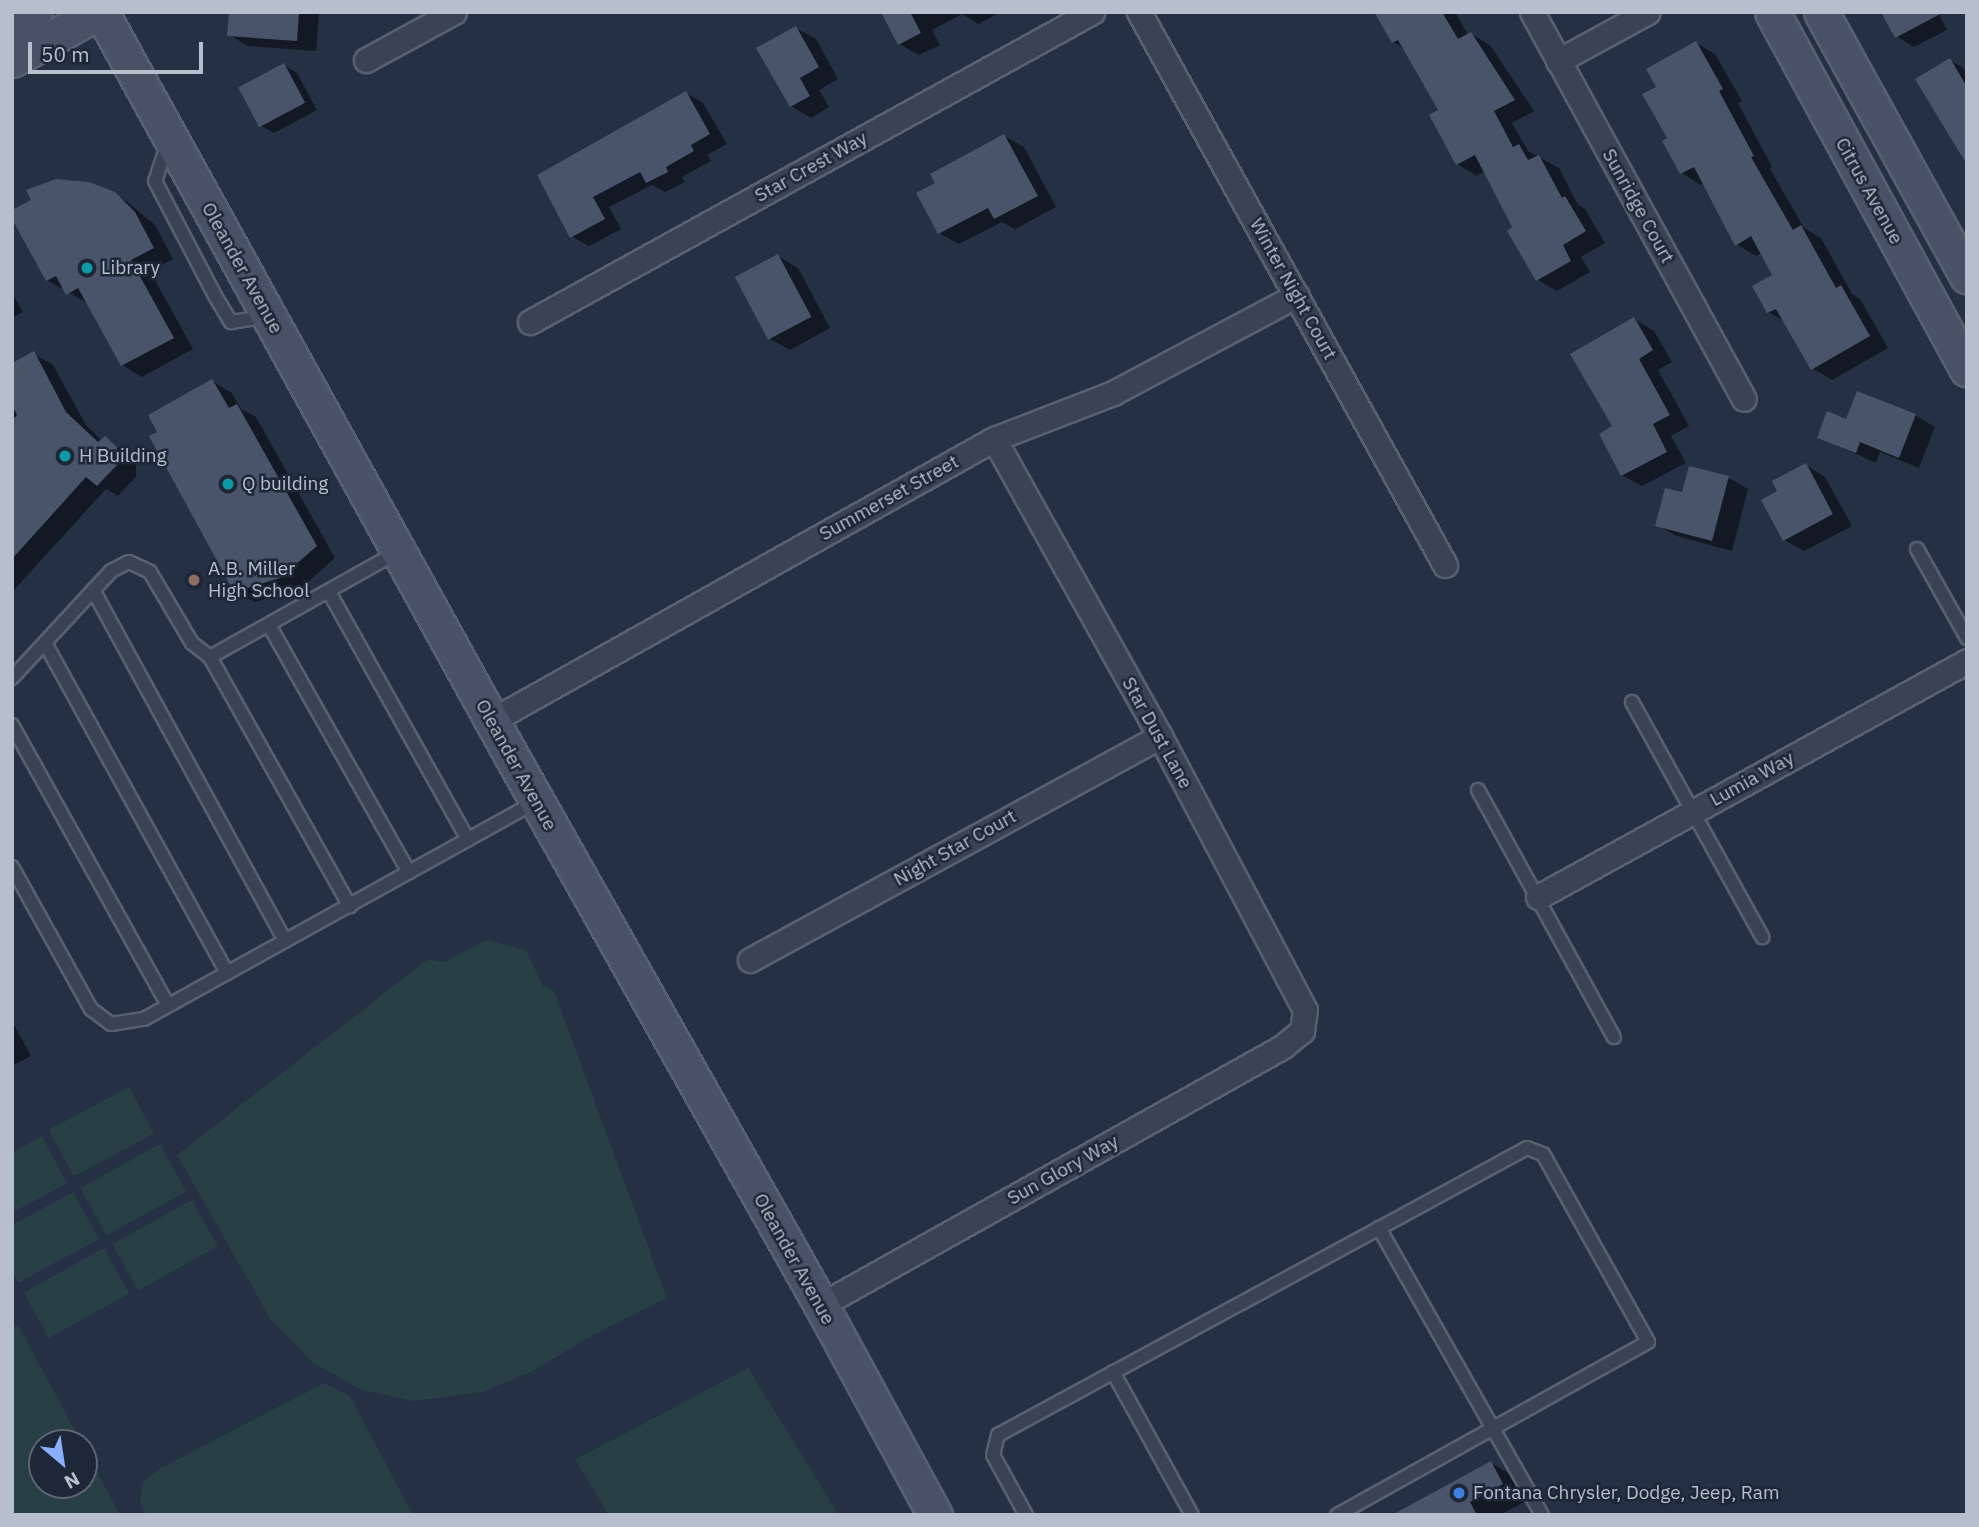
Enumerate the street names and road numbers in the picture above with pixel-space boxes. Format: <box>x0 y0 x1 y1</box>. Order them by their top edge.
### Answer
street label: Star Crest Way <box>751 127 871 207</box>
street label: Citrus Avenue <box>1830 134 1908 248</box>
street label: Sunridge Court <box>1597 145 1679 267</box>
street label: Oleander Avenue <box>197 198 287 338</box>
street label: Winter Night Court <box>1245 214 1341 364</box>
street label: Summerset Street <box>816 450 962 546</box>
street label: Star Dust Lane <box>1117 673 1197 793</box>
street label: Oleander Avenue <box>471 695 561 835</box>
street label: Lumia Way <box>1706 747 1798 811</box>
street label: Night Star Court <box>890 805 1020 891</box>
street label: Sun Glory Way <box>1003 1130 1123 1210</box>
street label: Oleander Avenue <box>749 1189 839 1329</box>

